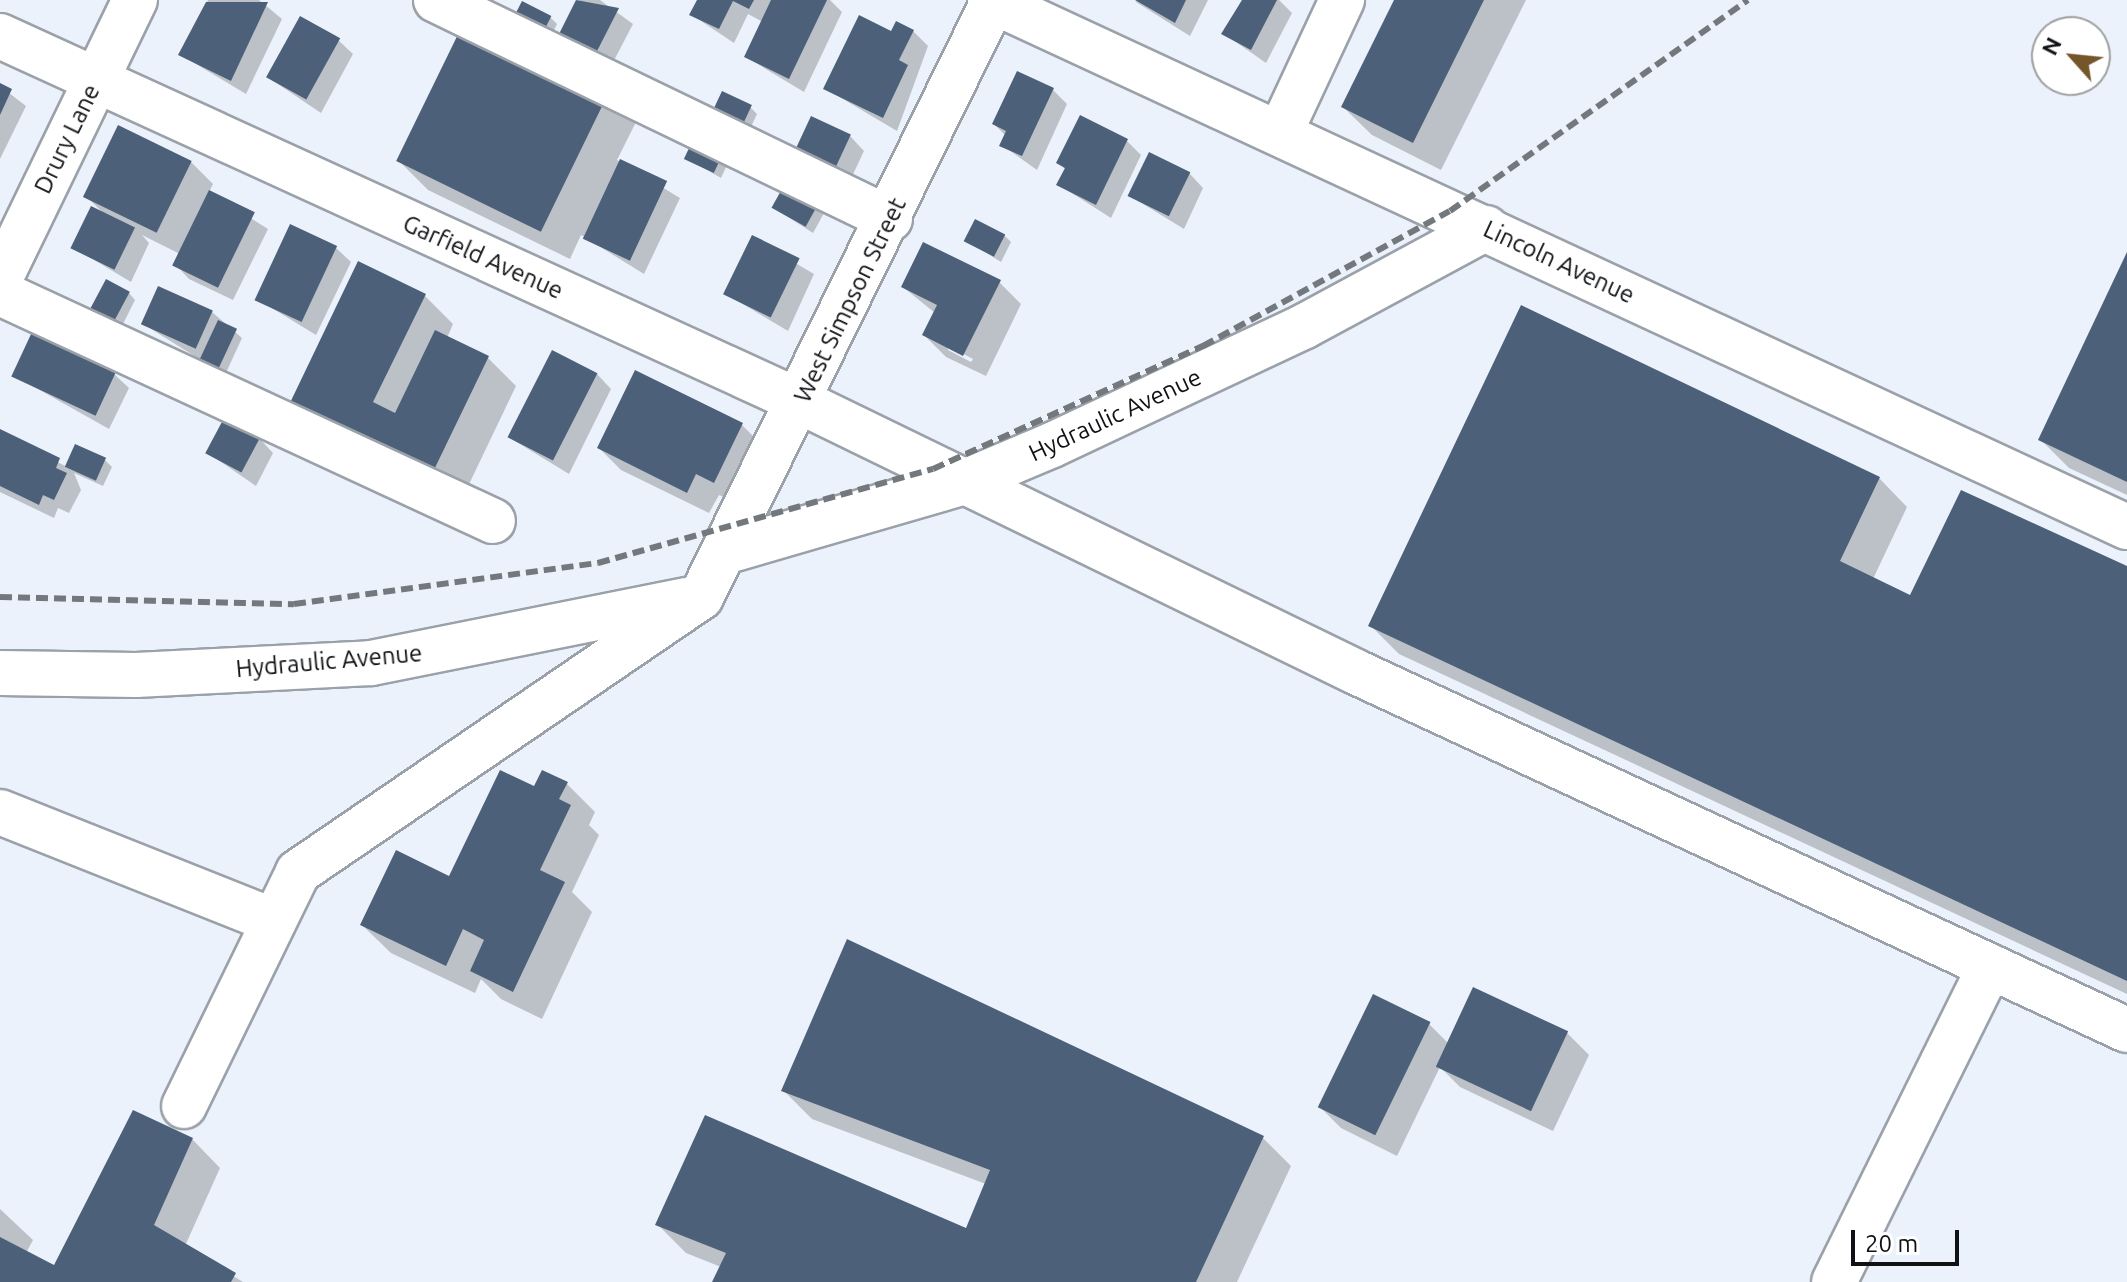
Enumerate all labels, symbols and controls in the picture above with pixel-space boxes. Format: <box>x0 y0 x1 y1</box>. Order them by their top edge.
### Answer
north arrow <box>2031 16 2111 96</box>
text: N <box>2036 33 2066 59</box>
street label: Drury Lane <box>28 80 106 198</box>
street label: West Simpson Street <box>788 193 912 407</box>
street label: Garfield Avenue <box>398 209 568 305</box>
street label: Lincoln Avenue <box>1479 214 1639 310</box>
street label: Hydraulic Avenue <box>1024 362 1206 468</box>
street label: Hydraulic Avenue <box>235 639 423 683</box>
scale bar <box>1855 1214 1963 1264</box>
text: 20 m <box>1865 1230 1918 1257</box>

